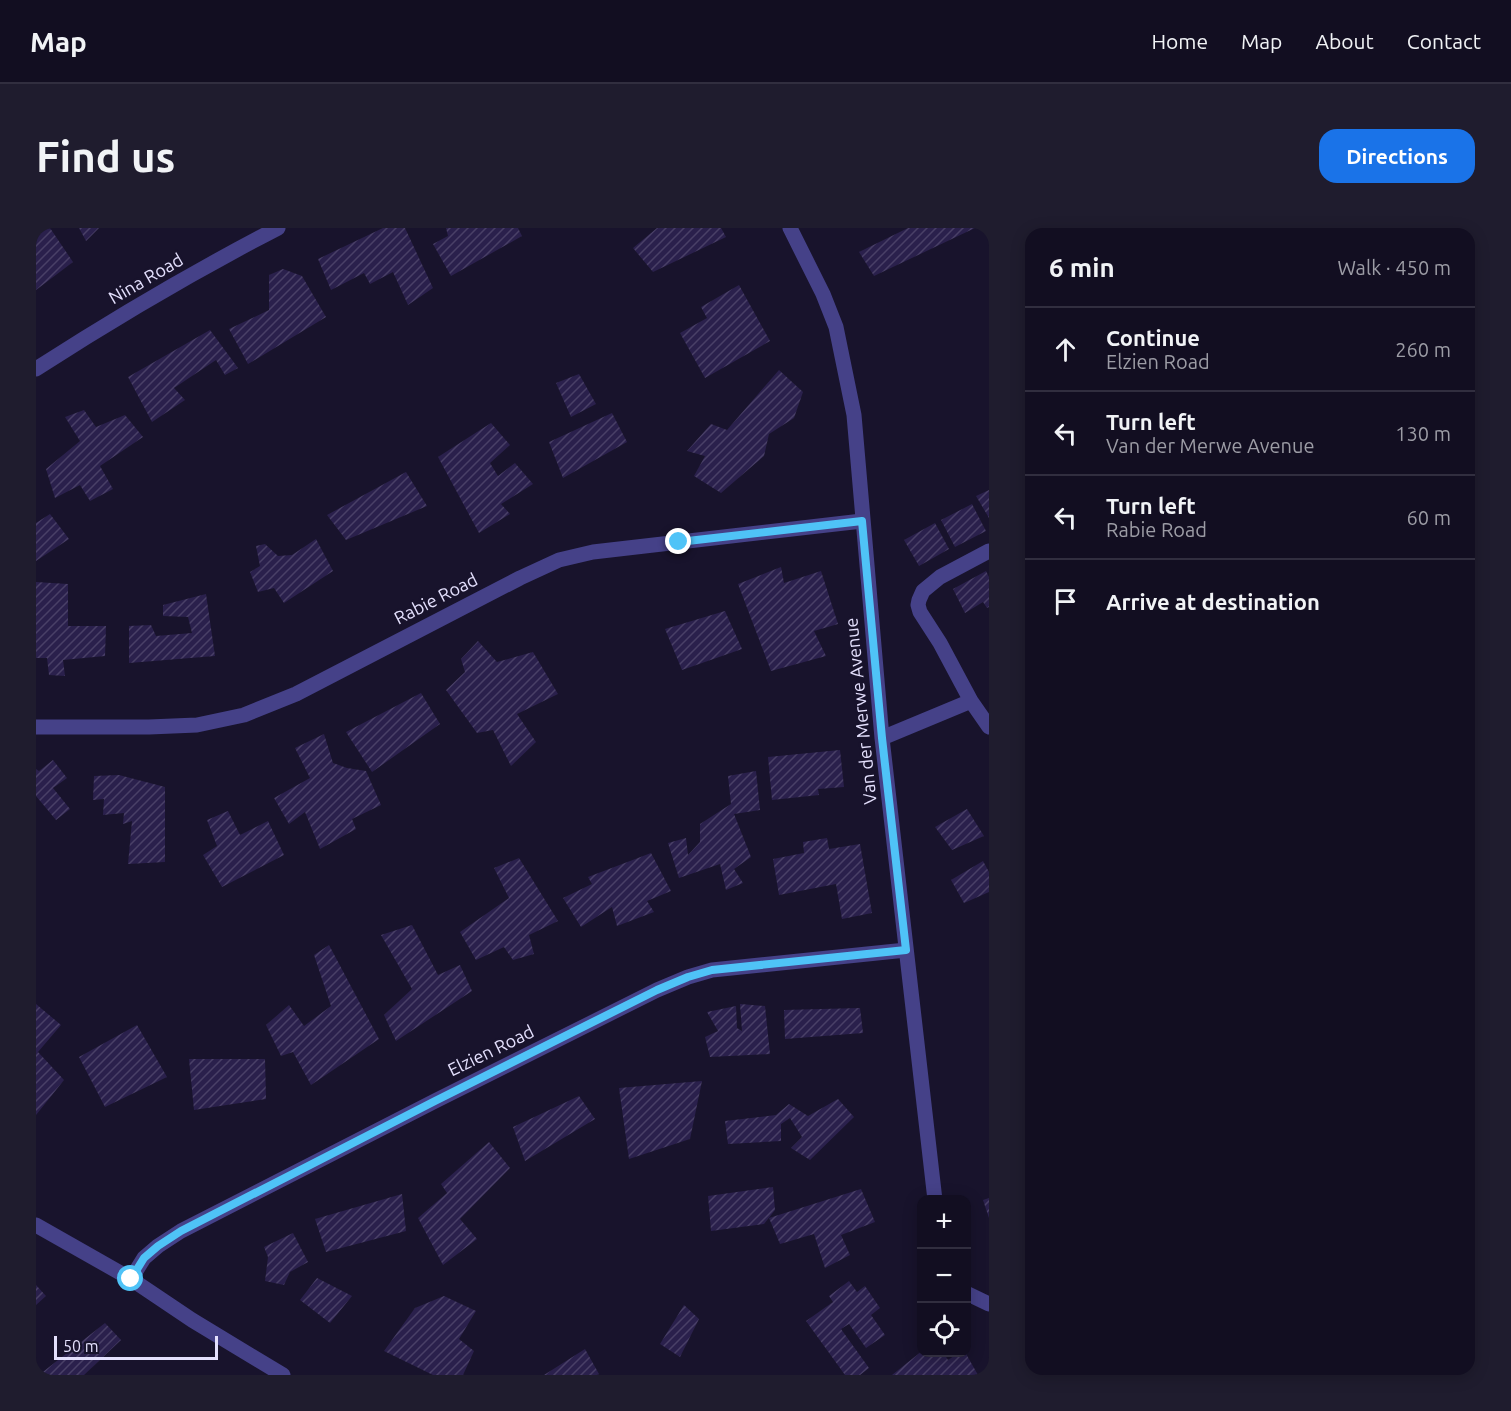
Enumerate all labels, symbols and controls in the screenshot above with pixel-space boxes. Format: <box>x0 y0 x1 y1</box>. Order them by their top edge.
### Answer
text: Map <box>30 26 87 57</box>
text: Home <box>1151 29 1208 53</box>
text: Map <box>1241 29 1282 53</box>
text: About <box>1315 29 1374 53</box>
text: Contact <box>1407 29 1481 53</box>
button: Directions <box>1319 129 1475 183</box>
text: Find us <box>36 133 175 180</box>
street label: Nina Road <box>105 249 186 307</box>
text: 6 min <box>1049 253 1115 282</box>
text: Walk · 450 m <box>1338 256 1451 279</box>
text: Continue <box>1106 325 1200 350</box>
icon: ahead <box>1049 333 1082 366</box>
text: 260 m <box>1395 338 1451 361</box>
text: Elzien Road <box>1106 350 1210 373</box>
text: Turn left <box>1106 409 1196 434</box>
icon: left <box>1049 417 1082 450</box>
text: 130 m <box>1395 422 1451 445</box>
text: Van der Merwe Avenue <box>1106 434 1314 457</box>
text: Turn left <box>1106 493 1196 518</box>
icon: left <box>1049 501 1082 534</box>
text: 60 m <box>1407 506 1451 529</box>
text: Rabie Road <box>1106 518 1207 541</box>
route end <box>665 528 691 554</box>
street label: Rabie Road <box>391 569 481 628</box>
icon: arrive <box>1049 585 1082 618</box>
text: Arrive at destination <box>1106 589 1320 614</box>
street label: Van der Merwe Avenue <box>840 617 880 805</box>
street label: Elzien Road <box>444 1021 537 1080</box>
map controls <box>917 1195 971 1357</box>
button: + <box>917 1195 971 1249</box>
button: − <box>917 1249 971 1303</box>
route start <box>117 1265 143 1291</box>
button: locate <box>917 1303 971 1357</box>
scale bar <box>54 1333 218 1360</box>
text: 50 m <box>63 1337 99 1355</box>

